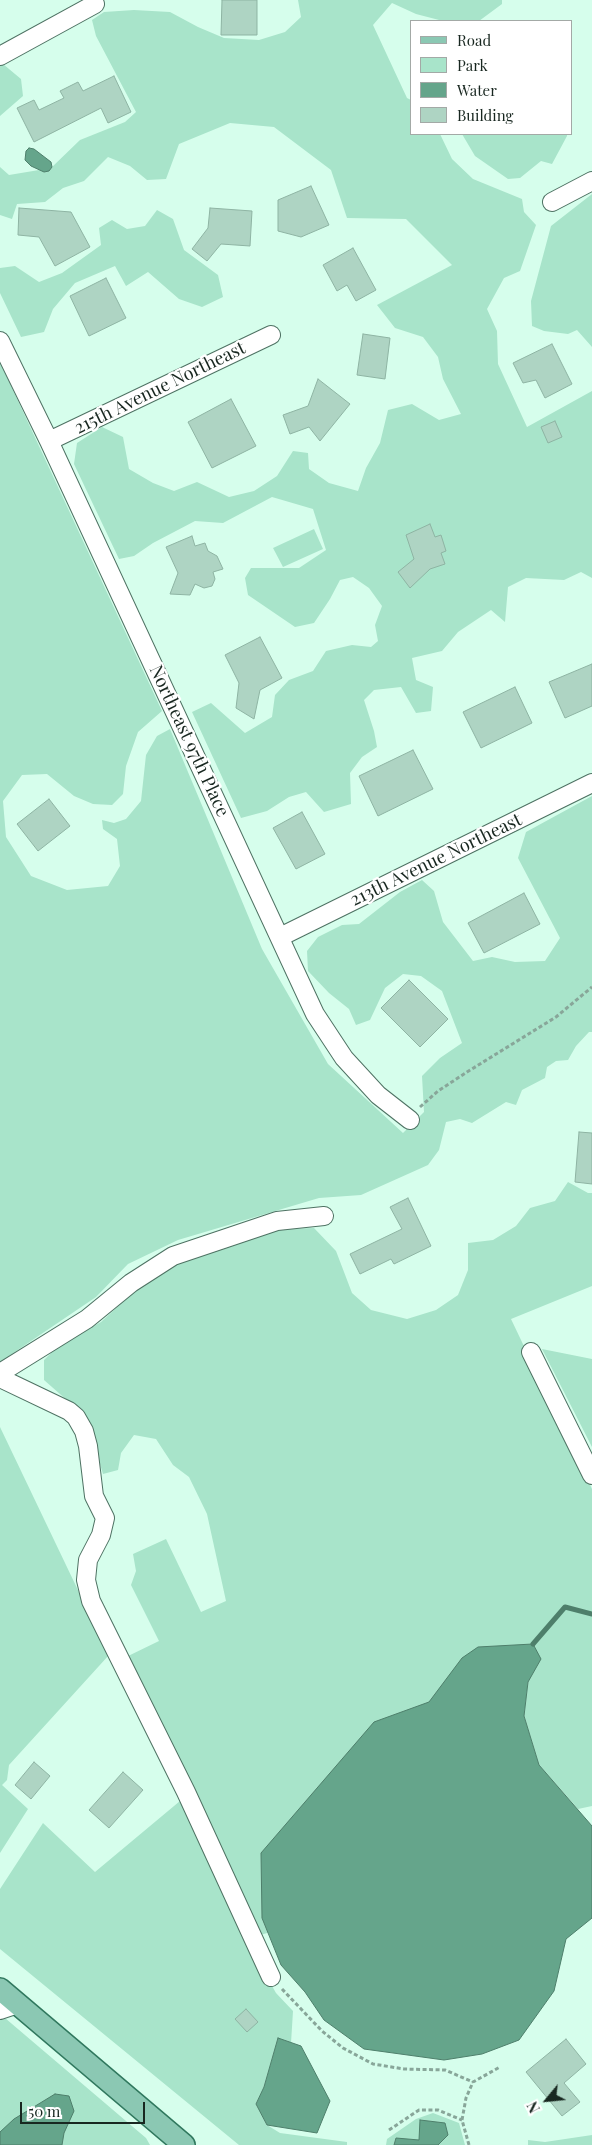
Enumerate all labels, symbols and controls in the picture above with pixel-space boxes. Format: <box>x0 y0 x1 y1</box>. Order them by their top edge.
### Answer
legend <box>410 20 572 135</box>
text: Road <box>457 30 491 50</box>
text: Park <box>457 55 488 75</box>
text: Water <box>457 80 497 100</box>
text: Building <box>457 105 513 125</box>
street label: 215th Avenue Northeast <box>71 337 249 439</box>
street label: Northeast 97th Place <box>144 662 234 820</box>
street label: 213th Avenue Northeast <box>347 809 525 911</box>
north arrow <box>522 2075 572 2125</box>
scale bar <box>22 2092 148 2124</box>
text: N <box>523 2098 544 2116</box>
text: 50 m <box>28 2101 60 2121</box>

